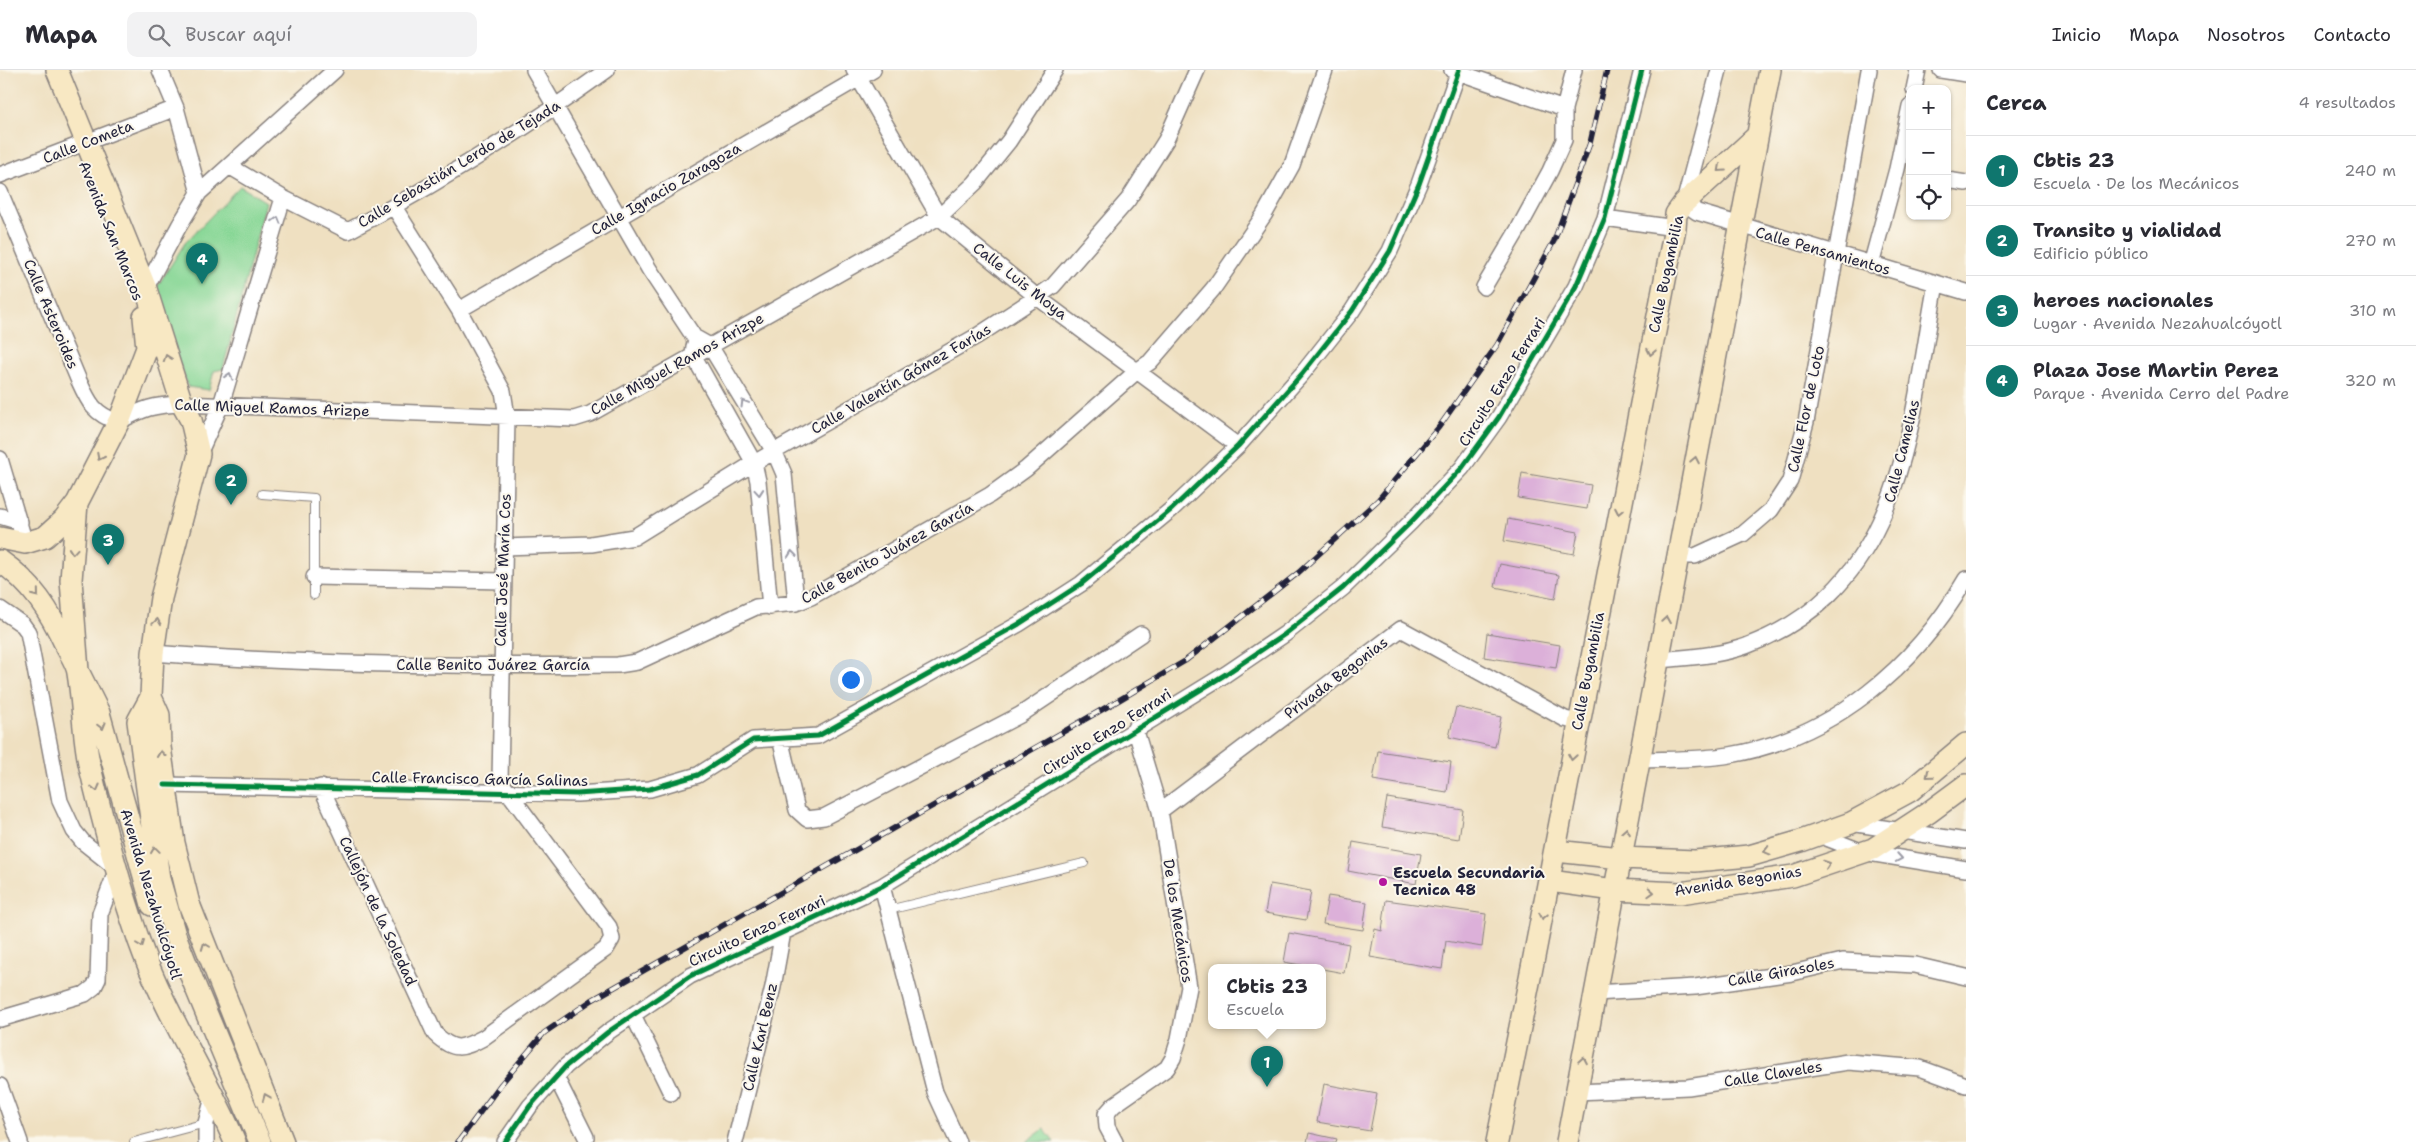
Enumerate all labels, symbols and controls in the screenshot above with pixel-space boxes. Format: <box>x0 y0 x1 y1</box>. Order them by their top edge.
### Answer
search box <box>127 12 477 57</box>
text: Mapa <box>25 19 97 51</box>
icon: search <box>145 21 173 49</box>
text: Buscar aquí <box>185 22 292 47</box>
text: Inicio <box>2052 23 2101 47</box>
text: Mapa <box>2129 23 2179 47</box>
text: Nosotros <box>2207 23 2285 47</box>
text: Contacto <box>2313 23 2391 47</box>
map controls <box>1906 85 1951 220</box>
button: + <box>1906 85 1951 130</box>
text: Cerca <box>1986 89 2047 117</box>
text: 4 resultados <box>2298 92 2396 113</box>
street label: Calle Sebastián Lerdo de Tejada <box>354 95 565 233</box>
street label: Calle Cometa <box>40 115 137 168</box>
button: − <box>1906 130 1951 175</box>
street label: Calle Ignacio Zaragoza <box>587 137 745 240</box>
text: Cbtis 23 <box>2033 148 2114 173</box>
street label: Avenida San Marcos <box>74 158 148 304</box>
text: 1 <box>1998 160 2006 181</box>
text: 240 m <box>2344 160 2396 181</box>
one-way arrow <box>1717 163 1726 172</box>
text: Escuela · De los Mecánicos <box>2033 173 2239 194</box>
button: locate <box>1906 175 1951 220</box>
street label: Calle Bugambilia <box>1644 212 1688 335</box>
one-way arrow <box>271 217 281 225</box>
text: Transito y vialidad <box>2033 218 2222 243</box>
street label: Calle Pensamientos <box>1753 222 1893 280</box>
text: 2 <box>1996 230 2008 251</box>
text: 270 m <box>2345 230 2396 251</box>
street label: Calle Luis Moya <box>969 238 1072 325</box>
pin: 4 <box>186 243 218 284</box>
text: Edificio público <box>2033 243 2148 264</box>
street label: Calle Asteroides <box>19 256 83 372</box>
text: heroes nacionales <box>2033 288 2214 313</box>
text: 3 <box>1996 300 2008 321</box>
text: 310 m <box>2349 300 2396 321</box>
street label: Calle Miguel Ramos Arizpe <box>587 308 767 420</box>
text: Lugar · Avenida Nezahualcóyotl <box>2033 313 2282 334</box>
street label: Circuito Enzo Ferrari <box>1454 314 1550 450</box>
street label: Calle Valentín Gómez Farías <box>807 319 995 439</box>
street label: Calle Flor de Loto <box>1783 344 1829 474</box>
one-way arrow <box>1646 347 1656 356</box>
one-way arrow <box>163 355 173 363</box>
text: Plaza Jose Martin Perez <box>2033 358 2279 383</box>
text: 4 <box>1996 370 2008 391</box>
text: 320 m <box>2345 370 2396 391</box>
one-way arrow <box>224 372 234 381</box>
text: Parque · Avenida Cerro del Padre <box>2033 383 2289 404</box>
street label: Calle Miguel Ramos Arizpe <box>174 395 370 421</box>
street label: Calle Camelias <box>1880 397 1924 505</box>
one-way arrow <box>741 399 751 408</box>
one-way arrow <box>96 452 106 461</box>
one-way arrow <box>1689 456 1699 465</box>
pin: 2 <box>215 464 247 505</box>
one-way arrow <box>754 488 765 496</box>
street label: Calle José María Cos <box>490 493 516 647</box>
street label: Calle Benito Juárez García <box>798 497 977 609</box>
one-way arrow <box>1615 507 1625 516</box>
pin: 3 <box>92 524 124 565</box>
one-way arrow <box>68 548 79 556</box>
one-way arrow <box>787 550 798 558</box>
one-way arrow <box>30 588 39 597</box>
street label: Calle Bugambilia <box>1567 609 1609 732</box>
one-way arrow <box>1661 616 1671 624</box>
one-way arrow <box>151 618 162 626</box>
street label: Privada Begonias <box>1280 632 1392 724</box>
street label: Calle Benito Juárez García <box>396 655 590 675</box>
your location <box>838 667 864 693</box>
street label: Circuito Enzo Ferrari <box>1039 684 1175 780</box>
one-way arrow <box>97 721 107 729</box>
one-way arrow <box>156 750 167 758</box>
one-way arrow <box>1568 752 1578 761</box>
street label: Calle Francisco García Salinas <box>371 767 589 791</box>
one-way arrow <box>1925 769 1934 778</box>
one-way arrow <box>90 784 100 792</box>
street label: Avenida Nezahualcóyotl <box>116 806 187 982</box>
one-way arrow <box>1621 827 1631 836</box>
street label: Callejón de la Soledad <box>335 833 422 989</box>
one-way arrow <box>1764 845 1772 855</box>
one-way arrow <box>150 846 160 855</box>
one-way arrow <box>1894 853 1903 863</box>
street label: De los Mecánicos <box>1158 858 1198 984</box>
one-way arrow <box>1823 860 1831 870</box>
street label: Avenida Begonias <box>1673 861 1803 901</box>
place label: Escuela Secundaria Tecnica 48 <box>1393 863 1545 900</box>
marker: Escuela Secundaria Tecnica 48 <box>1377 876 1389 888</box>
one-way arrow <box>1647 886 1655 897</box>
street label: Circuito Enzo Ferrari <box>685 891 829 971</box>
one-way arrow <box>1538 912 1549 921</box>
one-way arrow <box>135 940 145 948</box>
one-way arrow <box>201 942 211 951</box>
street label: Calle Girasoles <box>1726 953 1836 991</box>
popup <box>1208 964 1326 1029</box>
text: Cbtis 23 <box>1226 974 1308 999</box>
street label: Calle Karl Benz <box>738 981 782 1093</box>
text: Escuela <box>1226 999 1284 1020</box>
pin: 1 <box>1251 1046 1283 1087</box>
one-way arrow <box>1578 1055 1588 1064</box>
street label: Calle Claveles <box>1722 1056 1824 1092</box>
one-way arrow <box>261 1093 271 1101</box>

